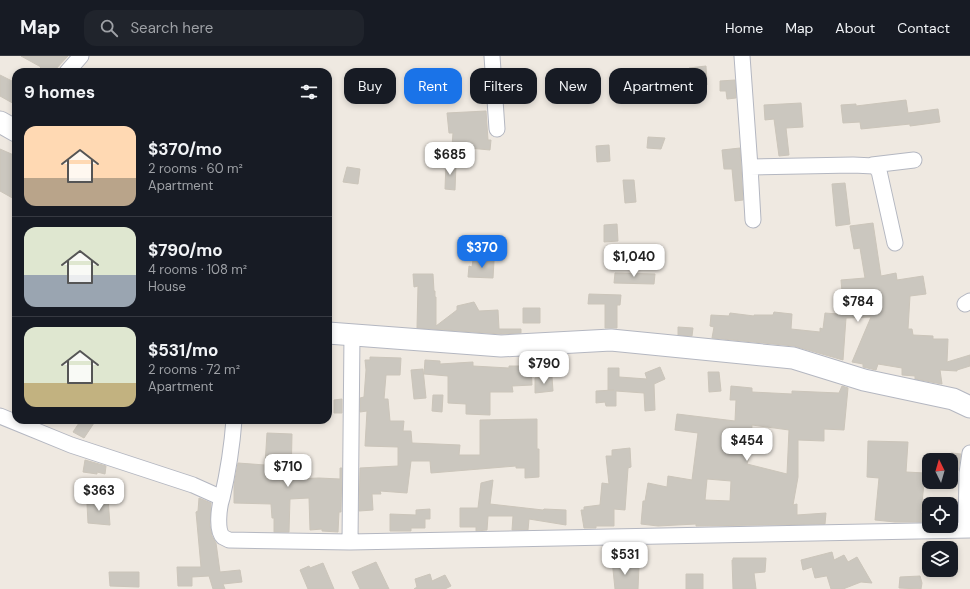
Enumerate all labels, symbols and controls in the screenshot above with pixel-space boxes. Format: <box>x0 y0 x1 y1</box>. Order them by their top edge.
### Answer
search box <box>84 10 364 46</box>
text: Map <box>20 15 60 40</box>
icon: search <box>98 17 120 39</box>
text: Search here <box>130 18 213 38</box>
text: Home <box>725 19 763 37</box>
text: Map <box>785 19 813 37</box>
text: About <box>835 19 875 37</box>
text: Contact <box>897 19 950 37</box>
chip: Buy <box>344 68 396 104</box>
chip: Rent <box>404 68 462 104</box>
chip: Filters <box>470 68 537 104</box>
chip: New <box>545 68 601 104</box>
chip: Apartment <box>609 68 707 104</box>
text: 9 homes <box>24 81 95 103</box>
icon: filters <box>298 81 320 103</box>
text: $370/mo <box>148 138 222 160</box>
icon: home <box>56 142 104 190</box>
pin: $685 <box>426 142 474 176</box>
text: $685 <box>434 146 466 163</box>
text: 2 rooms · 60 m² <box>148 160 243 177</box>
text: Apartment <box>148 177 213 194</box>
pin: $370 <box>458 235 506 269</box>
text: $790/mo <box>148 239 223 261</box>
text: $370 <box>466 239 498 256</box>
icon: home <box>56 243 104 291</box>
pin: $1,040 <box>601 244 667 278</box>
text: $1,040 <box>613 248 655 265</box>
text: 4 rooms · 108 m² <box>148 261 247 278</box>
text: House <box>148 278 186 295</box>
pin: $784 <box>834 289 882 323</box>
text: $784 <box>842 293 874 310</box>
text: $531/mo <box>148 339 218 361</box>
icon: home <box>56 343 104 391</box>
pin: $790 <box>520 351 568 385</box>
text: $790 <box>528 355 560 372</box>
text: 2 rooms · 72 m² <box>148 361 240 378</box>
text: Apartment <box>148 378 213 395</box>
pin: $454 <box>723 428 771 462</box>
text: $454 <box>731 432 763 449</box>
north arrow <box>922 453 958 489</box>
map controls <box>922 453 958 577</box>
pin: $710 <box>264 454 312 488</box>
text: $710 <box>274 458 302 475</box>
pin: $363 <box>75 478 123 512</box>
text: $363 <box>83 482 115 499</box>
button: locate <box>922 497 958 533</box>
button: layers <box>922 541 958 577</box>
pin: $531 <box>601 542 649 576</box>
text: $531 <box>611 546 639 563</box>

